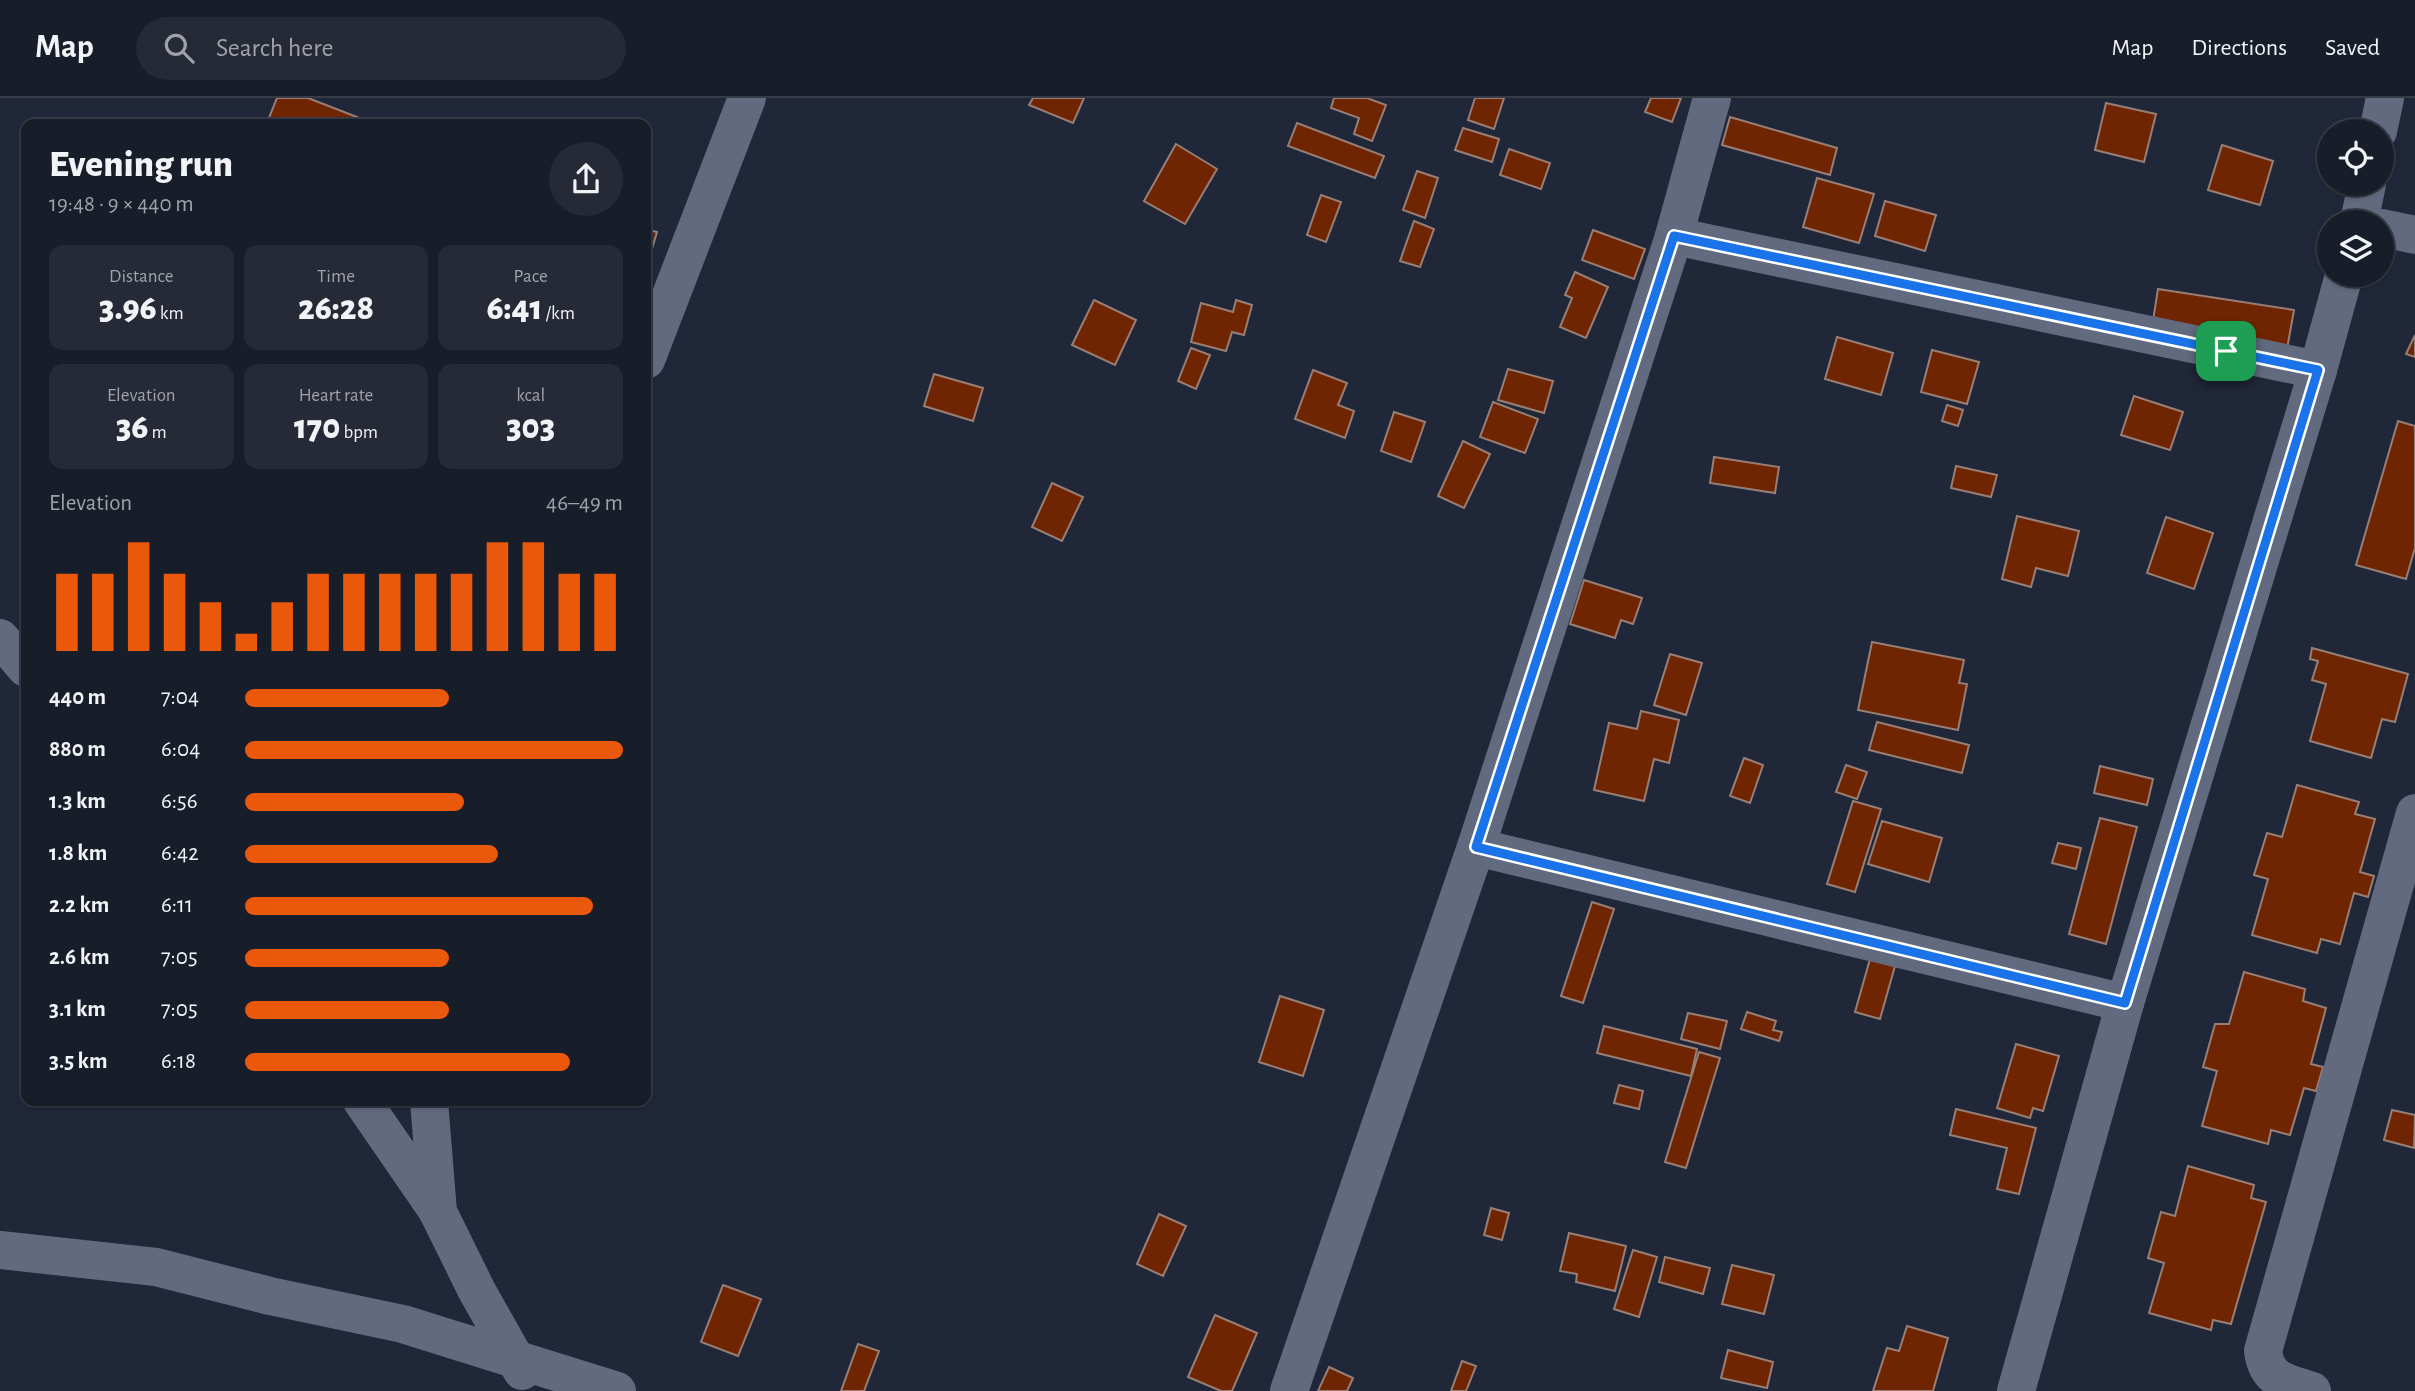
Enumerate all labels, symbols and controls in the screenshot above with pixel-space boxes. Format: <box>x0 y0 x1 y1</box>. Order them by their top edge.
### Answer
search box <box>136 17 626 80</box>
icon: search <box>160 29 198 67</box>
text: Map <box>35 31 94 64</box>
text: Search here <box>216 35 334 61</box>
text: Map <box>2111 36 2153 60</box>
text: Directions <box>2191 36 2287 60</box>
text: Saved <box>2325 36 2380 60</box>
map controls <box>2317 119 2394 287</box>
button: locate <box>2317 119 2394 196</box>
button: share <box>549 142 623 216</box>
text: Evening run <box>49 146 233 184</box>
text: 19:48 · 9 × 440 m <box>49 193 194 216</box>
button: layers <box>2317 210 2394 287</box>
text: Distance <box>109 267 174 286</box>
text: Time <box>317 267 355 286</box>
text: Pace <box>514 267 548 286</box>
text: 3.96 <box>99 291 157 326</box>
text: 26:28 <box>298 291 374 326</box>
text: 6:41 <box>486 291 542 326</box>
text: km <box>157 304 184 323</box>
text: /km <box>542 304 575 323</box>
pin <box>2196 321 2256 381</box>
icon: arrive <box>2207 332 2245 370</box>
text: Elevation <box>107 386 176 405</box>
text: Heart rate <box>299 386 373 405</box>
text: kcal <box>516 386 545 405</box>
text: 36 <box>116 410 148 445</box>
text: 170 <box>294 410 340 445</box>
text: 303 <box>506 410 555 445</box>
text: m <box>148 423 167 442</box>
text: bpm <box>340 423 378 442</box>
text: Elevation <box>49 492 132 515</box>
text: 46–49 m <box>546 492 623 515</box>
text: 440 m <box>49 686 106 709</box>
text: 7:04 <box>161 686 199 709</box>
text: 880 m <box>49 738 106 761</box>
text: 6:04 <box>161 738 200 761</box>
text: 1.3 km <box>49 790 106 813</box>
text: 6:56 <box>161 790 198 813</box>
text: 1.8 km <box>49 842 107 865</box>
text: 6:42 <box>161 842 199 865</box>
text: 2.2 km <box>49 894 109 917</box>
text: 6:11 <box>161 894 193 917</box>
text: 2.6 km <box>49 946 110 969</box>
text: 7:05 <box>161 946 198 969</box>
text: 3.1 km <box>49 998 106 1021</box>
text: 7:05 <box>161 998 198 1021</box>
text: 3.5 km <box>49 1050 108 1073</box>
text: 6:18 <box>161 1050 196 1073</box>

